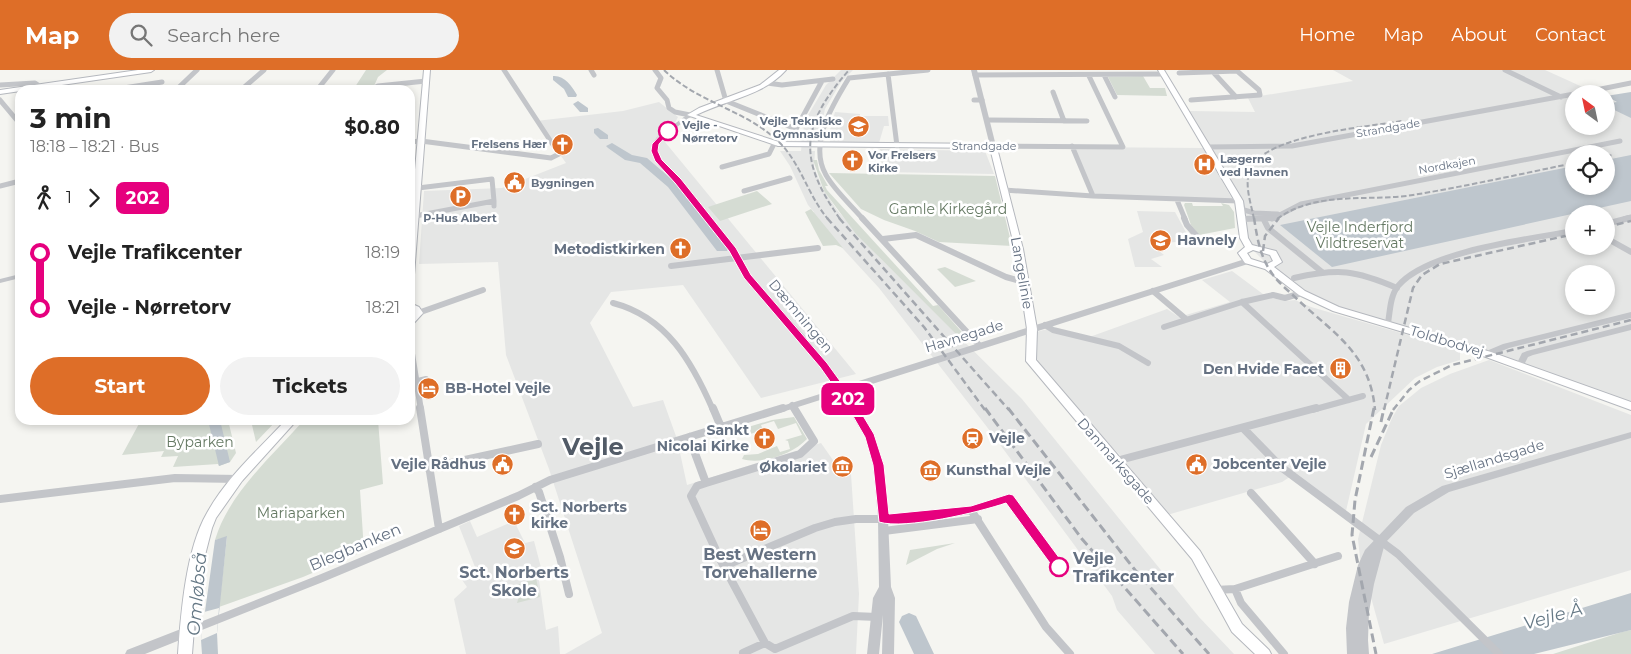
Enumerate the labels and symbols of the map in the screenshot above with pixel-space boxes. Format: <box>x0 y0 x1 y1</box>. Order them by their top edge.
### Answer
north arrow <box>1565 85 1615 135</box>
place label: Vejle Tekniske Gymnasium <box>759 114 842 141</box>
school or university icon: Vejle Tekniske Gymnasium <box>846 115 870 139</box>
street label: Strandgade <box>1355 115 1421 141</box>
place label: Vejle - Nørretorv <box>681 118 738 145</box>
marker: Vejle - Nørretorv <box>658 121 678 141</box>
church icon: Frelsens Hær <box>551 132 575 156</box>
place label: Frelsens Hær <box>471 137 547 151</box>
street label: Strandgade <box>952 139 1017 153</box>
place label: Vor Frelsers Kirke <box>867 148 936 175</box>
church icon: Vor Frelsers Kirke <box>840 149 864 173</box>
place label: Lægerne ved Havnen <box>1219 152 1288 179</box>
hospital icon: Lægerne ved Havnen <box>1192 153 1216 177</box>
street label: Nordkajen <box>1417 153 1477 177</box>
public building icon: Bygningen <box>503 171 527 195</box>
place label: Bygningen <box>531 176 594 190</box>
parking icon: P-Hus Albert <box>448 185 472 209</box>
park label: Gamle Kirkegård <box>889 200 1007 218</box>
place label: P-Hus Albert <box>423 211 497 225</box>
park label: Vejle Inderfjord Vildtreservat <box>1307 218 1413 252</box>
school or university icon: Havnely <box>1149 228 1173 252</box>
place label: Havnely <box>1177 231 1237 249</box>
street label: Langelinie <box>1007 235 1037 311</box>
church icon: Metodistkirken <box>669 237 693 261</box>
place label: Metodistkirken <box>554 240 665 258</box>
street label: Dæmningen <box>765 276 837 356</box>
street label: Havnegade <box>923 316 1005 356</box>
street label: Toldbodvej <box>1408 321 1486 361</box>
building icon: Den Hvide Facet <box>1328 357 1352 381</box>
place label: Den Hvide Facet <box>1203 360 1324 378</box>
hotel icon: BB-Hotel Vejle <box>417 376 441 400</box>
place label: BB-Hotel Vejle <box>445 379 551 397</box>
line badge: 202 <box>819 383 877 415</box>
street label: Danmarksgade <box>1074 414 1158 508</box>
place label: Sankt Nicolai Kirke <box>657 421 749 455</box>
church icon: Sankt Nicolai Kirke <box>753 426 777 450</box>
station icon: Vejle <box>961 426 985 450</box>
place label: Vejle <box>988 429 1025 447</box>
district label: Vejle <box>561 432 624 461</box>
park label: Byparken <box>166 433 234 451</box>
street label: Sjællandsgade <box>1442 435 1546 483</box>
public building icon: Vejle Rådhus <box>490 452 514 476</box>
public building icon: Jobcenter Vejle <box>1185 452 1209 476</box>
place label: Vejle Rådhus <box>390 455 487 473</box>
museum icon: Økolariet <box>831 455 855 479</box>
place label: Jobcenter Vejle <box>1212 455 1327 473</box>
place label: Økolariet <box>759 458 827 476</box>
museum icon: Kunsthal Vejle <box>918 458 942 482</box>
place label: Kunsthal Vejle <box>946 461 1051 479</box>
place label: Sct. Norberts kirke <box>531 498 627 532</box>
church icon: Sct. Norberts kirke <box>503 503 527 527</box>
park label: Mariaparken <box>257 504 345 522</box>
hotel icon: Best Western Torvehallerne <box>748 518 772 542</box>
street label: Blegbanken <box>306 519 404 575</box>
school or university icon: Sct. Norberts Skole <box>502 536 526 560</box>
place label: Best Western Torvehallerne <box>703 545 817 582</box>
place label: Vejle Trafikcenter <box>1072 549 1174 586</box>
water label: Omløbså <box>182 551 212 637</box>
marker: Vejle Trafikcenter <box>1049 557 1069 577</box>
place label: Sct. Norberts Skole <box>459 563 569 600</box>
water label: Vejle Å <box>1521 597 1585 634</box>

